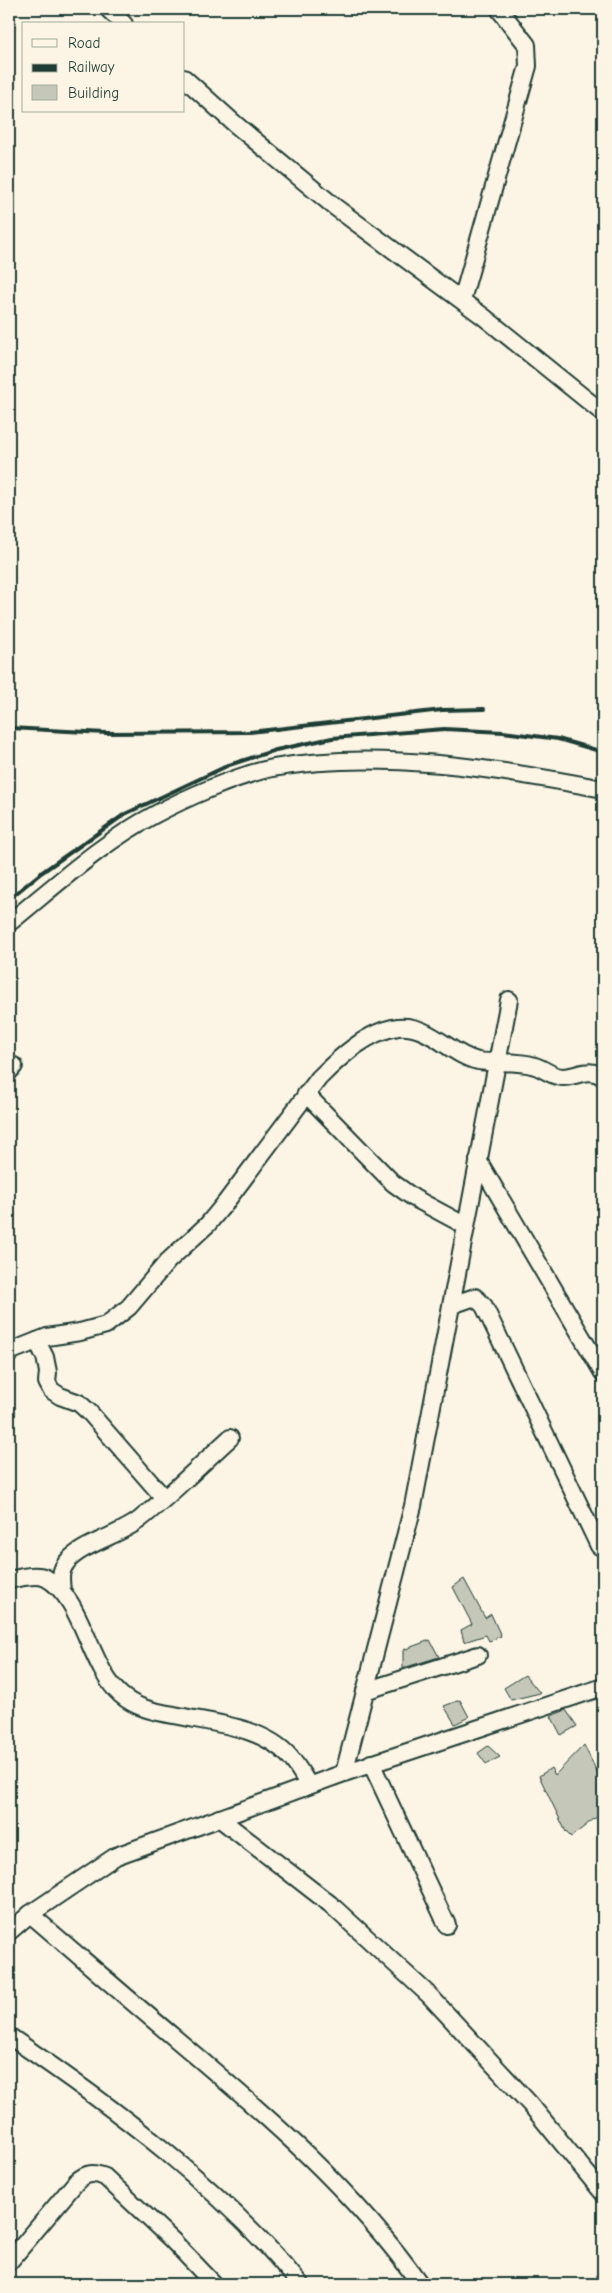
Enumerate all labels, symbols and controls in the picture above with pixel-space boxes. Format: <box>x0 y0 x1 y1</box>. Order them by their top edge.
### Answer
legend <box>22 22 185 112</box>
text: Road <box>68 34 100 52</box>
text: Railway <box>68 58 115 76</box>
text: Building <box>68 84 119 102</box>

